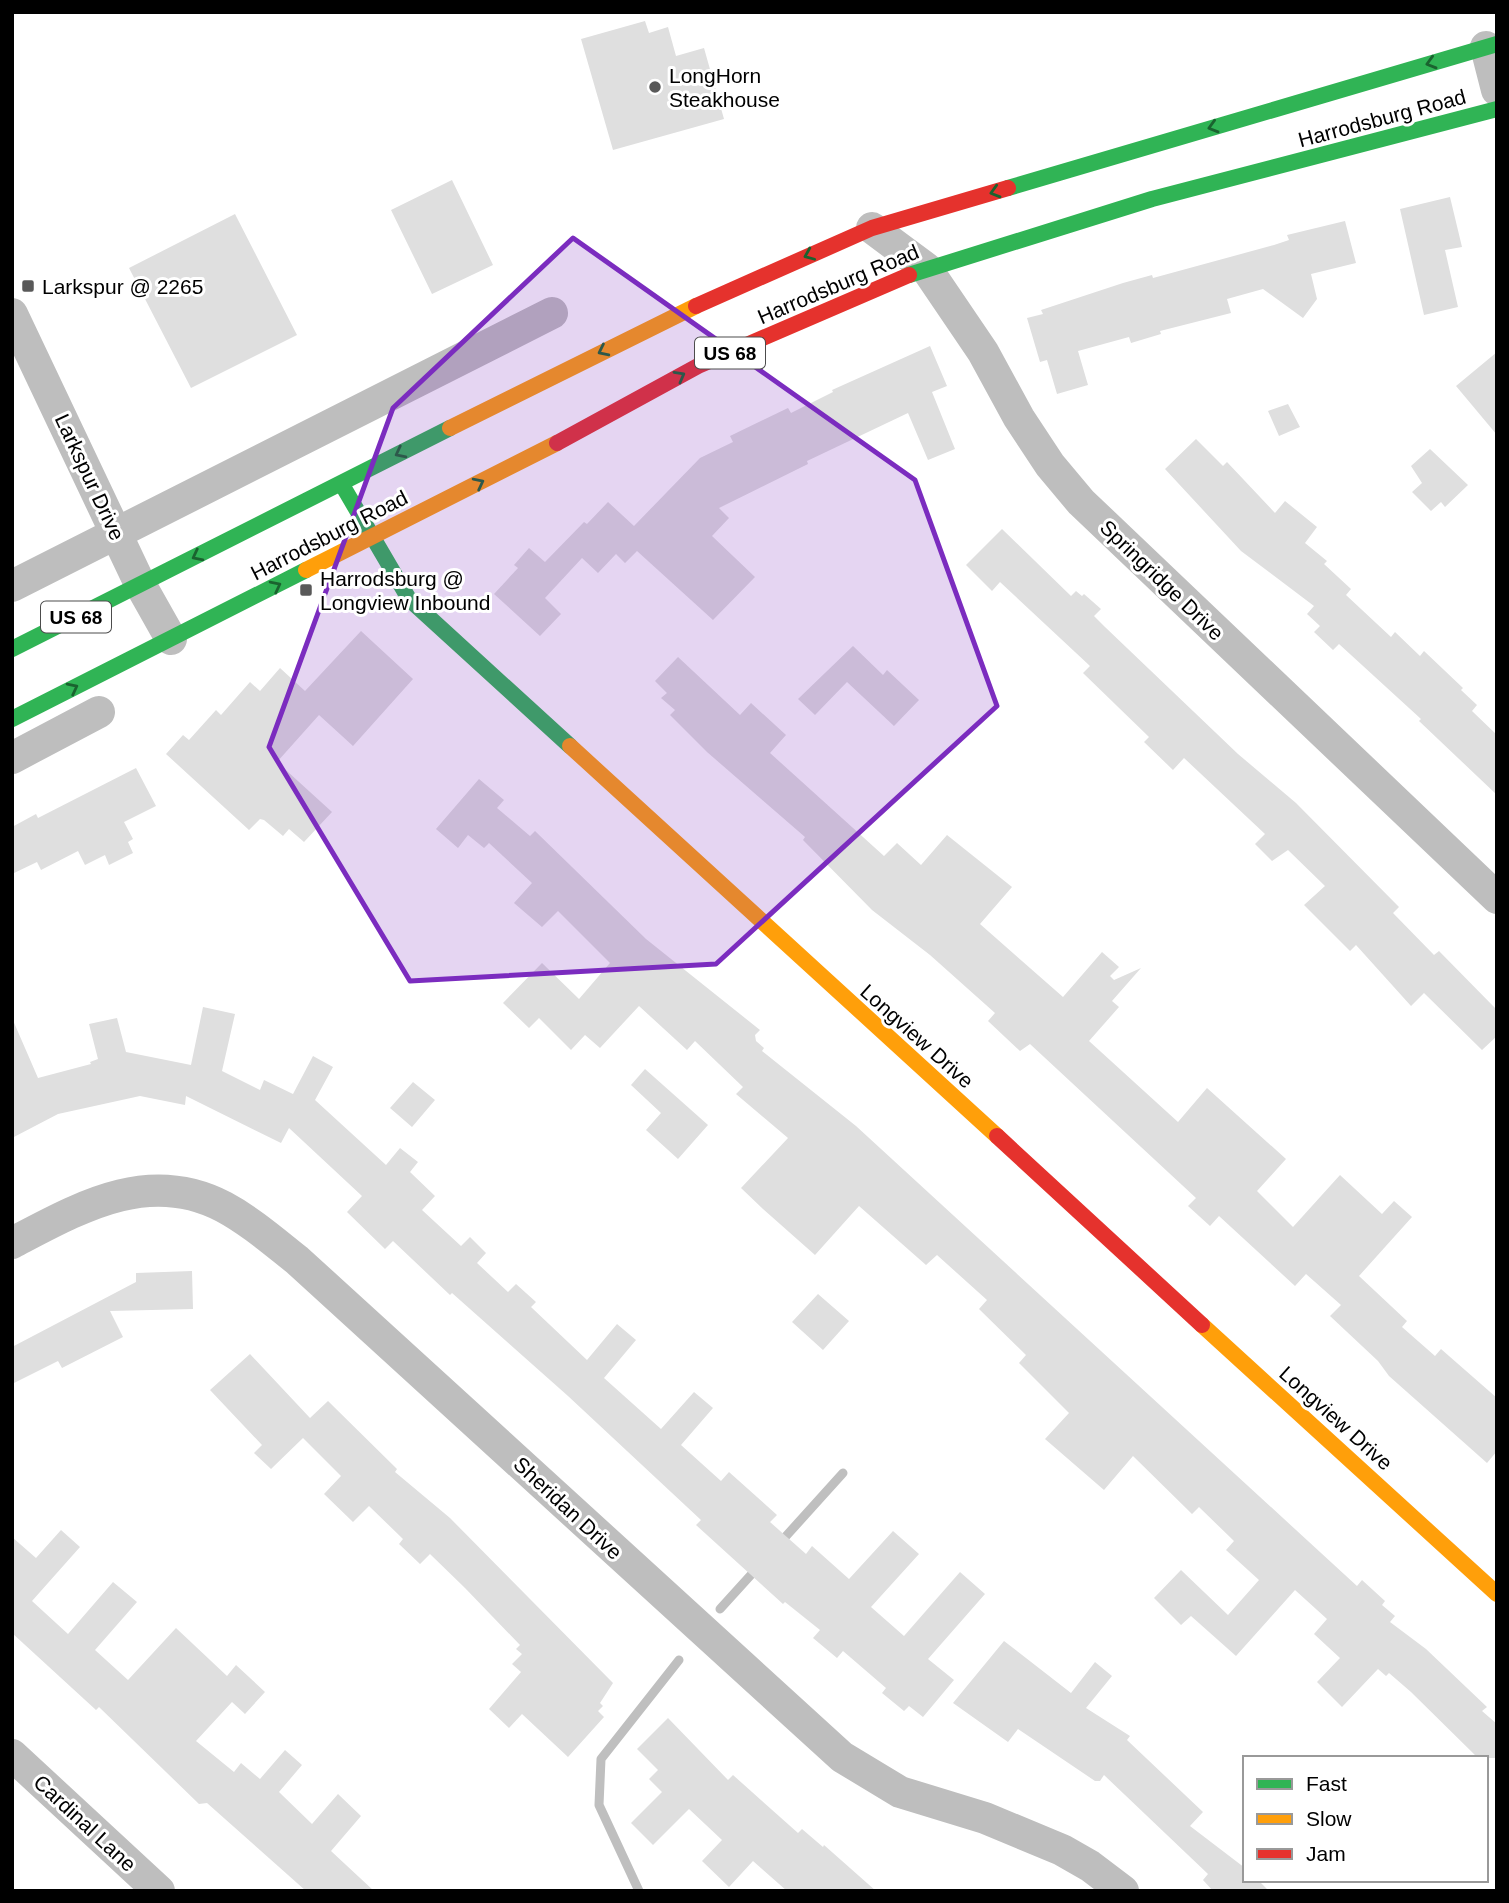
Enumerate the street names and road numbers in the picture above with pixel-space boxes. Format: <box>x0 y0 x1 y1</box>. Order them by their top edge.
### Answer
street label: Harrodsburg Road <box>1296 85 1468 151</box>
street label: Harrodsburg Road <box>754 240 922 328</box>
road number: US 68 <box>695 338 765 368</box>
street label: Larkspur Drive <box>51 410 129 544</box>
street label: Harrodsburg Road <box>247 486 411 584</box>
street label: Springridge Drive <box>1096 515 1228 645</box>
road number: US 68 <box>41 602 111 632</box>
street label: Longview Drive <box>856 979 978 1093</box>
street label: Longview Drive <box>1275 1361 1397 1475</box>
street label: Sheridan Drive <box>509 1452 627 1564</box>
street label: Cardinal Lane <box>29 1770 141 1876</box>

